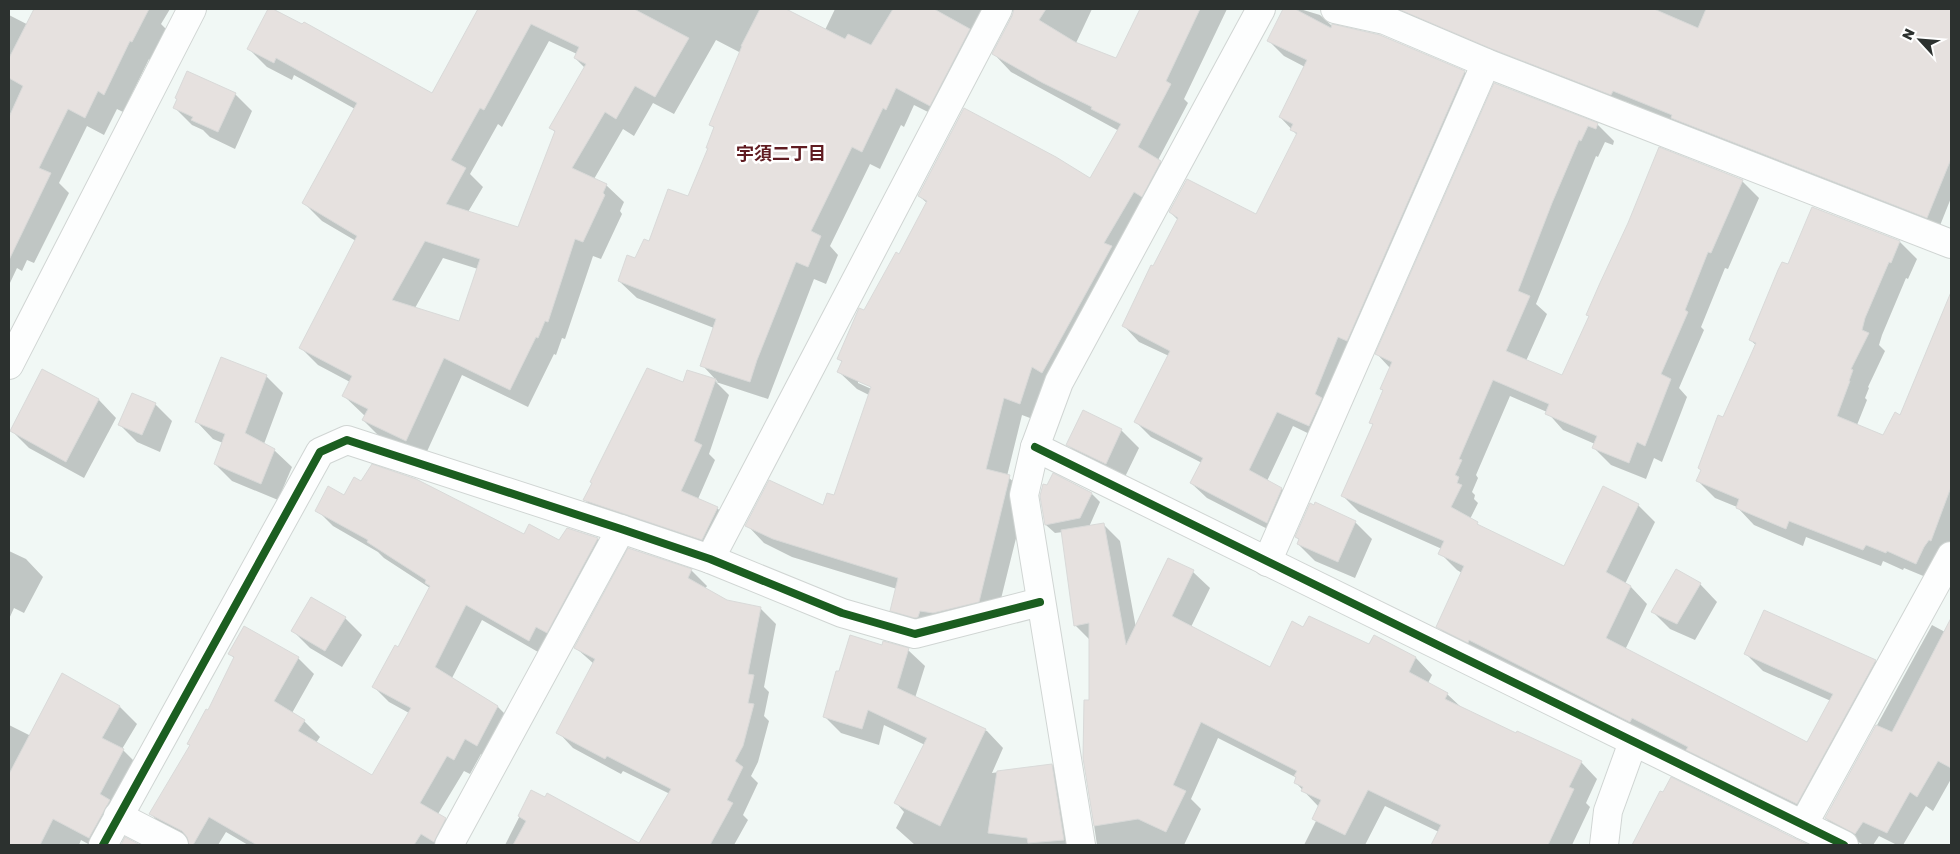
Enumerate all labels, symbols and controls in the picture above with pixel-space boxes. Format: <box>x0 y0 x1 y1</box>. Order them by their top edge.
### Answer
north arrow <box>1895 15 1945 65</box>
text: N <box>1898 26 1918 43</box>
district label: 宇須二丁目 <box>736 142 826 164</box>

